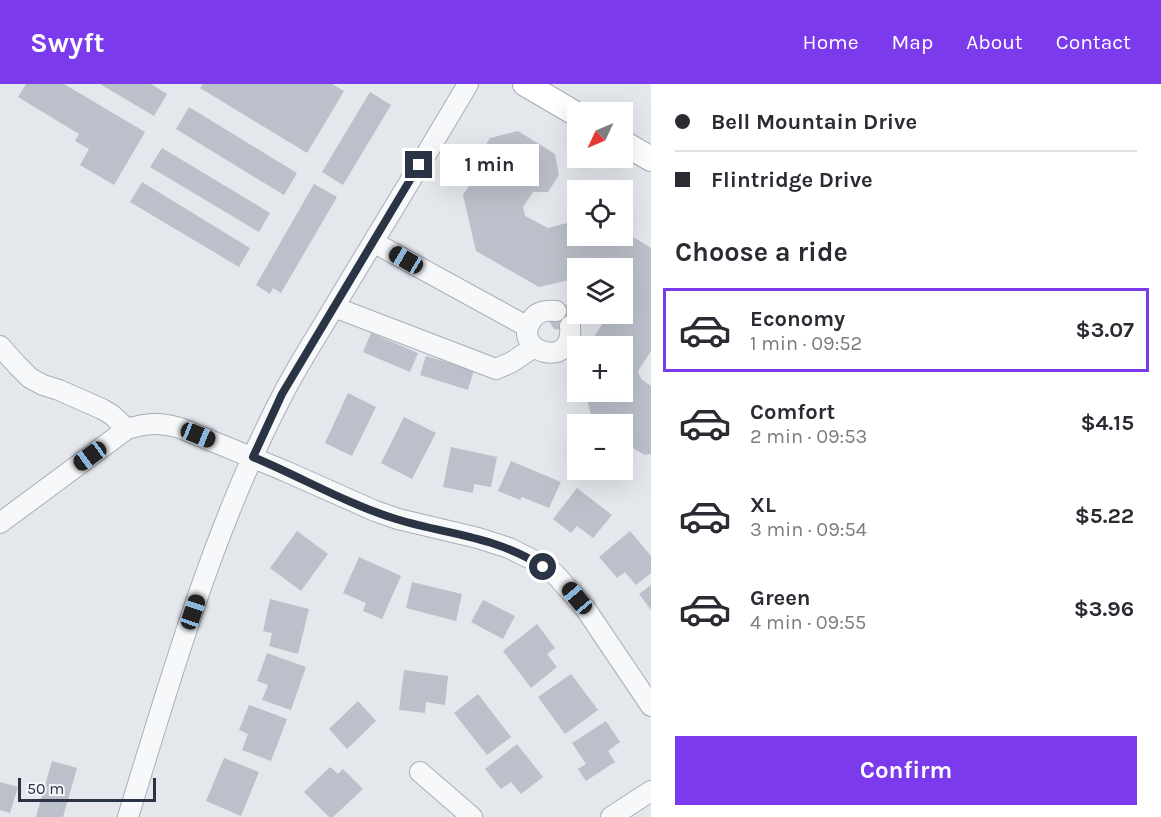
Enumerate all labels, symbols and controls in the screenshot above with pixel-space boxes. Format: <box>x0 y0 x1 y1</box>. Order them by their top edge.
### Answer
text: Swyft <box>30 26 105 59</box>
text: Home <box>803 30 859 54</box>
text: Map <box>892 30 933 54</box>
text: About <box>966 30 1023 54</box>
text: Contact <box>1056 30 1131 54</box>
north arrow <box>567 102 633 168</box>
map controls <box>567 102 633 480</box>
text: Bell Mountain Drive <box>711 109 917 135</box>
callout: 1 min <box>440 144 539 186</box>
route end <box>405 151 432 178</box>
text: 1 min <box>464 153 515 176</box>
text: Flintridge Drive <box>711 167 873 193</box>
button: locate <box>567 180 633 246</box>
text: Choose a ride <box>675 236 848 268</box>
car <box>386 243 426 277</box>
button: layers <box>567 258 633 324</box>
icon: car <box>678 303 732 357</box>
text: Economy <box>750 306 845 332</box>
text: $3.07 <box>1076 317 1134 343</box>
text: 1 min · 09:52 <box>750 332 862 355</box>
button: + <box>567 336 633 402</box>
icon: car <box>678 396 732 450</box>
text: Comfort <box>750 399 835 425</box>
text: $4.15 <box>1080 410 1134 436</box>
button: − <box>567 414 633 480</box>
car <box>178 420 218 450</box>
text: 2 min · 09:53 <box>750 425 867 448</box>
car <box>70 438 110 474</box>
icon: car <box>678 489 732 543</box>
text: XL <box>750 492 776 518</box>
text: $5.22 <box>1075 503 1134 529</box>
text: 3 min · 09:54 <box>750 518 867 541</box>
route start <box>529 553 556 580</box>
car <box>559 578 595 618</box>
icon: car <box>678 582 732 636</box>
text: Green <box>750 585 811 611</box>
car <box>179 592 207 632</box>
text: $3.96 <box>1074 596 1134 622</box>
text: 4 min · 09:55 <box>750 611 866 634</box>
button: Confirm <box>675 736 1137 805</box>
scale bar <box>18 775 156 802</box>
text: 50 m <box>27 779 64 798</box>

